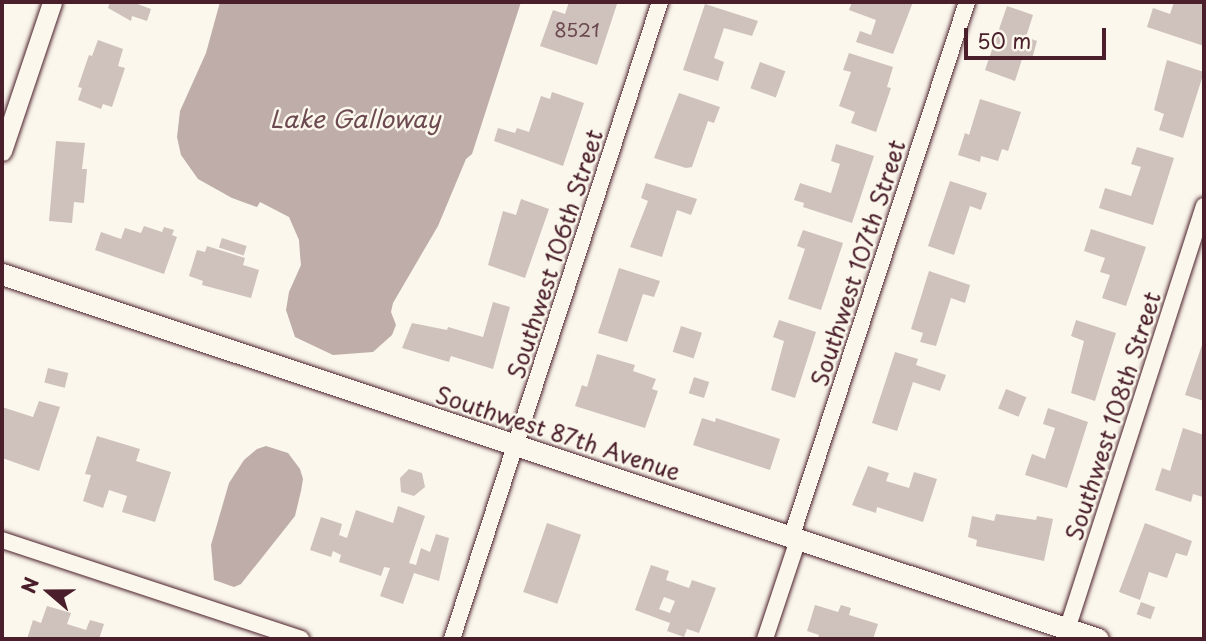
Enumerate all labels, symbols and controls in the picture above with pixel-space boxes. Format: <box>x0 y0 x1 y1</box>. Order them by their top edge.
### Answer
scale bar <box>968 14 1110 58</box>
house number: 8521 <box>554 19 600 41</box>
text: 50 m <box>977 24 1031 56</box>
water label: Lake Galloway <box>269 105 441 133</box>
street label: Southwest 106th Street <box>501 125 609 383</box>
street label: Southwest 107th Street <box>805 136 911 390</box>
street label: Southwest 108th Street <box>1059 287 1167 545</box>
street label: Southwest 87th Avenue <box>432 380 684 486</box>
north arrow <box>14 557 84 627</box>
text: N <box>14 573 45 597</box>

